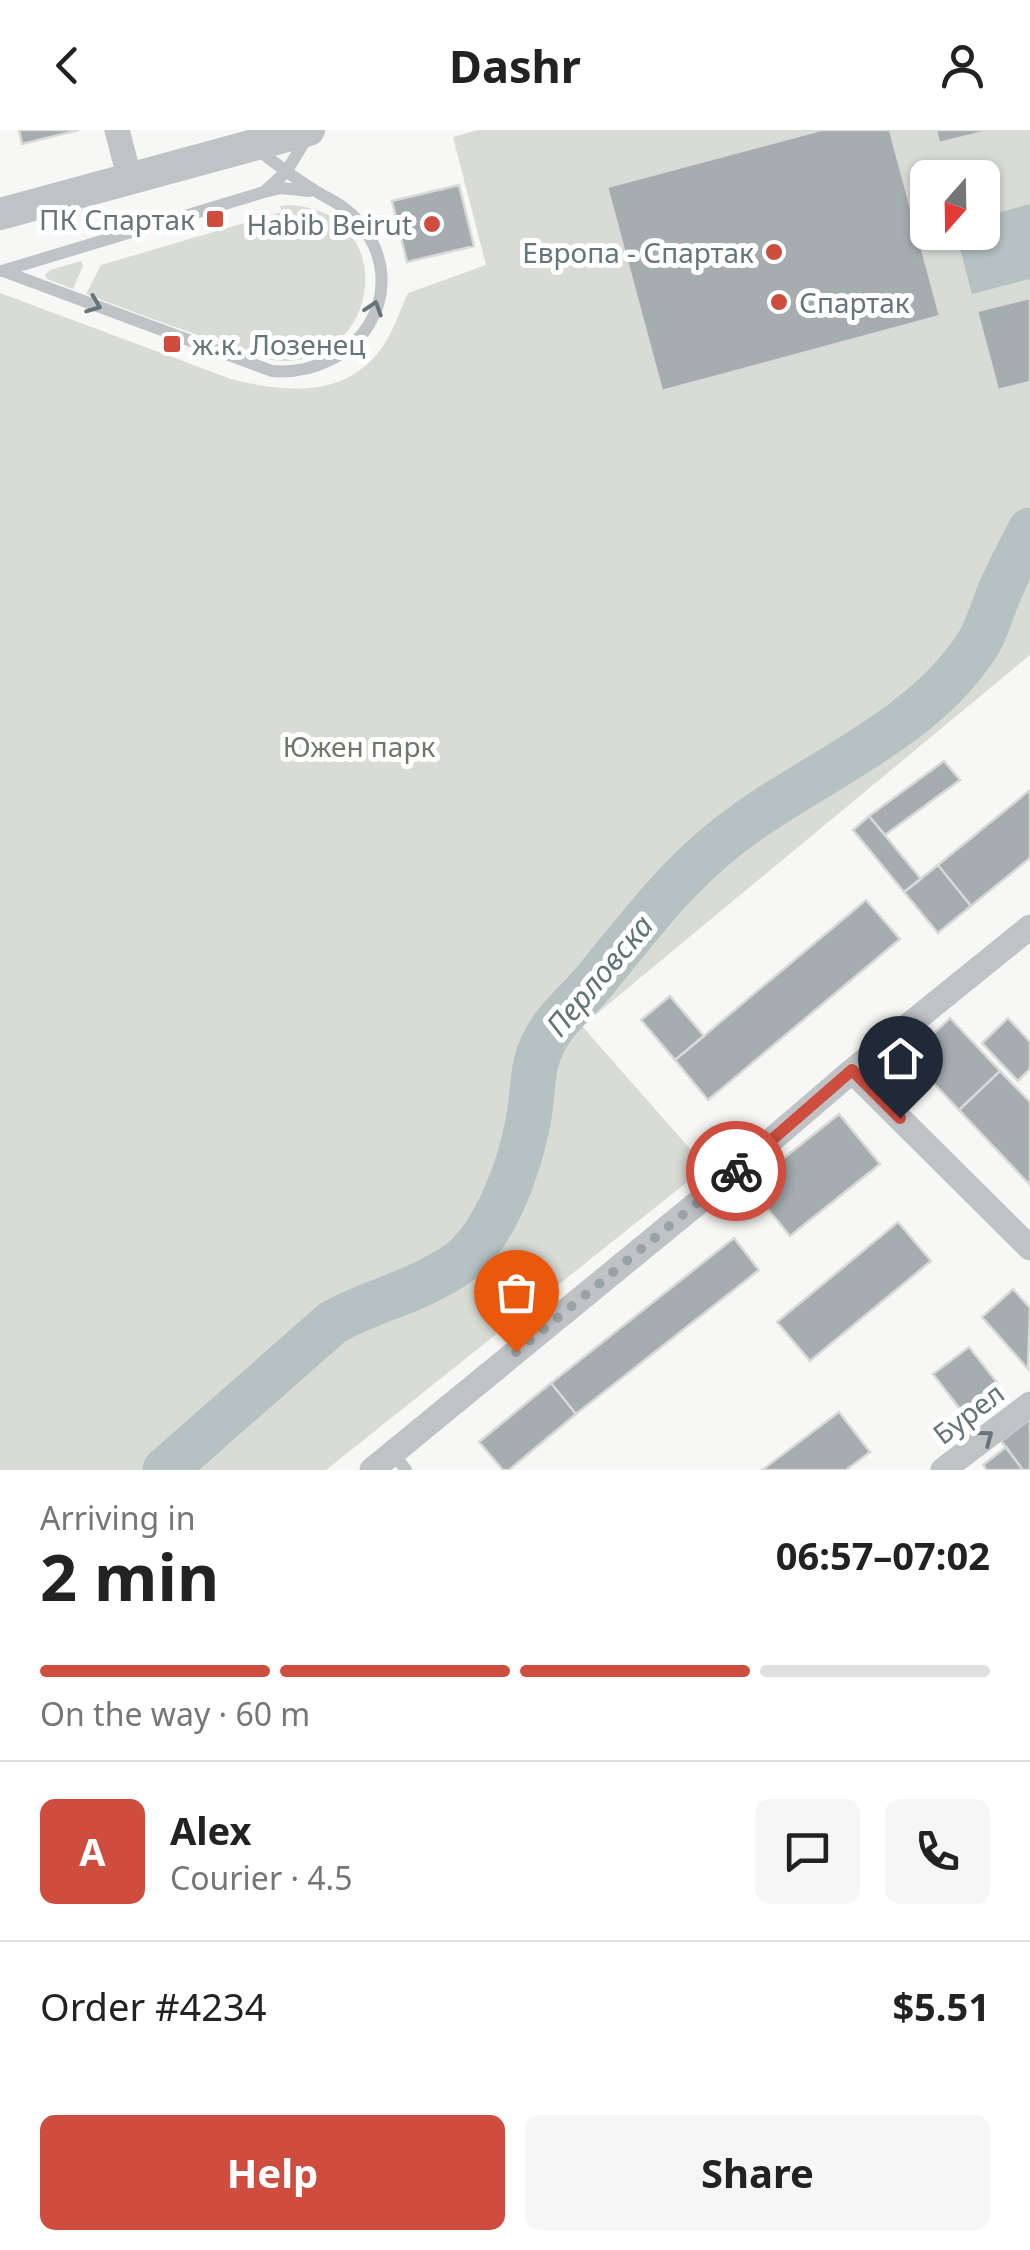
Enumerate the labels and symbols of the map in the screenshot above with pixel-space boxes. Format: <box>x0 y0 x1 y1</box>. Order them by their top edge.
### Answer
north arrow <box>910 160 1000 250</box>
place label: ПК Спартак <box>39 200 195 238</box>
place label: Habib Beirut <box>246 205 412 243</box>
marker: ПК Спартак <box>204 208 226 230</box>
marker: Habib Beirut <box>421 213 443 235</box>
place label: Европа - Спартак <box>522 233 754 271</box>
marker: Европа - Спартак <box>763 241 785 263</box>
place label: Спартак <box>799 283 910 321</box>
marker: Спартак <box>768 291 790 313</box>
one-way arrow <box>85 293 102 314</box>
one-way arrow <box>363 300 383 317</box>
place label: ж.к. Лозенец <box>192 325 365 363</box>
marker: ж.к. Лозенец <box>161 333 183 355</box>
park label: Южен парк <box>283 727 435 765</box>
water label: Перловска <box>536 906 662 1044</box>
pin <box>858 1016 943 1119</box>
courier <box>686 1121 786 1221</box>
pin <box>474 1250 559 1353</box>
street label: Бурел <box>925 1374 1011 1452</box>
one-way arrow <box>975 1432 993 1449</box>

